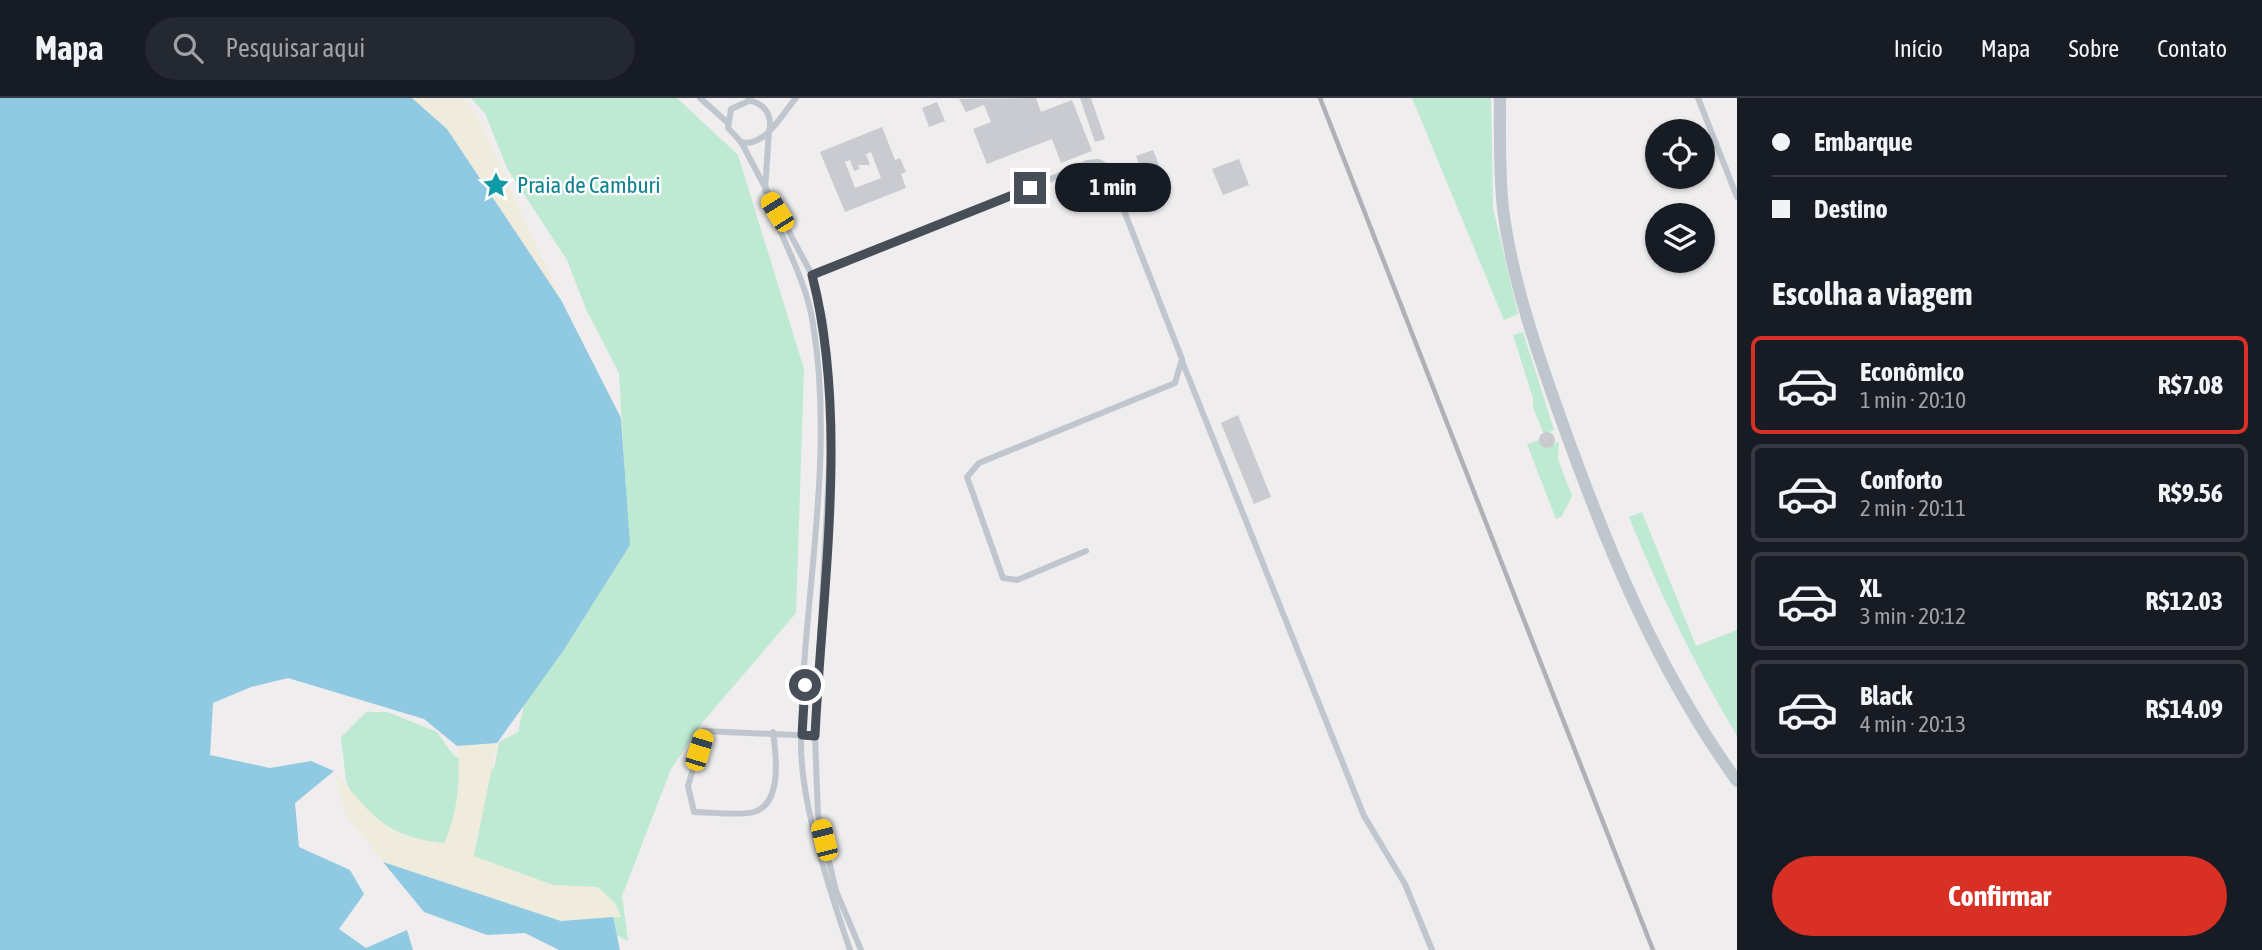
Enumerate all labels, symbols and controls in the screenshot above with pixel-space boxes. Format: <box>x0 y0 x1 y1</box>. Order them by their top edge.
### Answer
search box <box>145 17 635 80</box>
text: Mapa <box>35 29 103 67</box>
icon: search <box>169 29 207 67</box>
text: Pesquisar aqui <box>225 33 365 63</box>
text: Início <box>1894 35 1943 62</box>
text: Mapa <box>1981 35 2031 62</box>
text: Sobre <box>2069 35 2119 62</box>
text: Contato <box>2157 35 2227 62</box>
map controls <box>1645 119 1715 273</box>
button: locate <box>1645 119 1715 189</box>
text: Embarque <box>1814 127 1913 157</box>
callout: 1 min <box>1054 164 1170 212</box>
place icon: Praia de Camburi <box>481 170 511 200</box>
place label: Praia de Camburi <box>517 172 661 198</box>
route end <box>1014 172 1046 204</box>
text: 1 min <box>1090 174 1136 200</box>
car <box>757 189 798 235</box>
text: Destino <box>1814 194 1888 224</box>
button: layers <box>1645 203 1715 273</box>
text: Escolha a viagem <box>1772 275 1972 312</box>
icon: car <box>1776 354 1839 417</box>
text: Econômico <box>1860 357 1964 387</box>
text: R$7.08 <box>2158 370 2223 400</box>
text: 1 min · 20:10 <box>1860 387 1966 413</box>
icon: car <box>1776 462 1839 525</box>
text: Conforto <box>1860 465 1943 495</box>
text: R$9.56 <box>2158 478 2223 508</box>
text: 2 min · 20:11 <box>1860 495 1966 521</box>
icon: car <box>1776 570 1839 633</box>
text: XL <box>1860 573 1882 603</box>
text: R$12.03 <box>2146 586 2223 616</box>
text: 3 min · 20:12 <box>1860 603 1966 629</box>
route start <box>789 669 821 701</box>
icon: car <box>1776 678 1839 741</box>
text: Black <box>1860 681 1912 711</box>
text: R$14.09 <box>2146 694 2223 724</box>
text: 4 min · 20:13 <box>1860 711 1966 737</box>
car <box>683 727 716 773</box>
car <box>809 817 840 863</box>
button: Confirmar <box>1772 856 2227 936</box>

